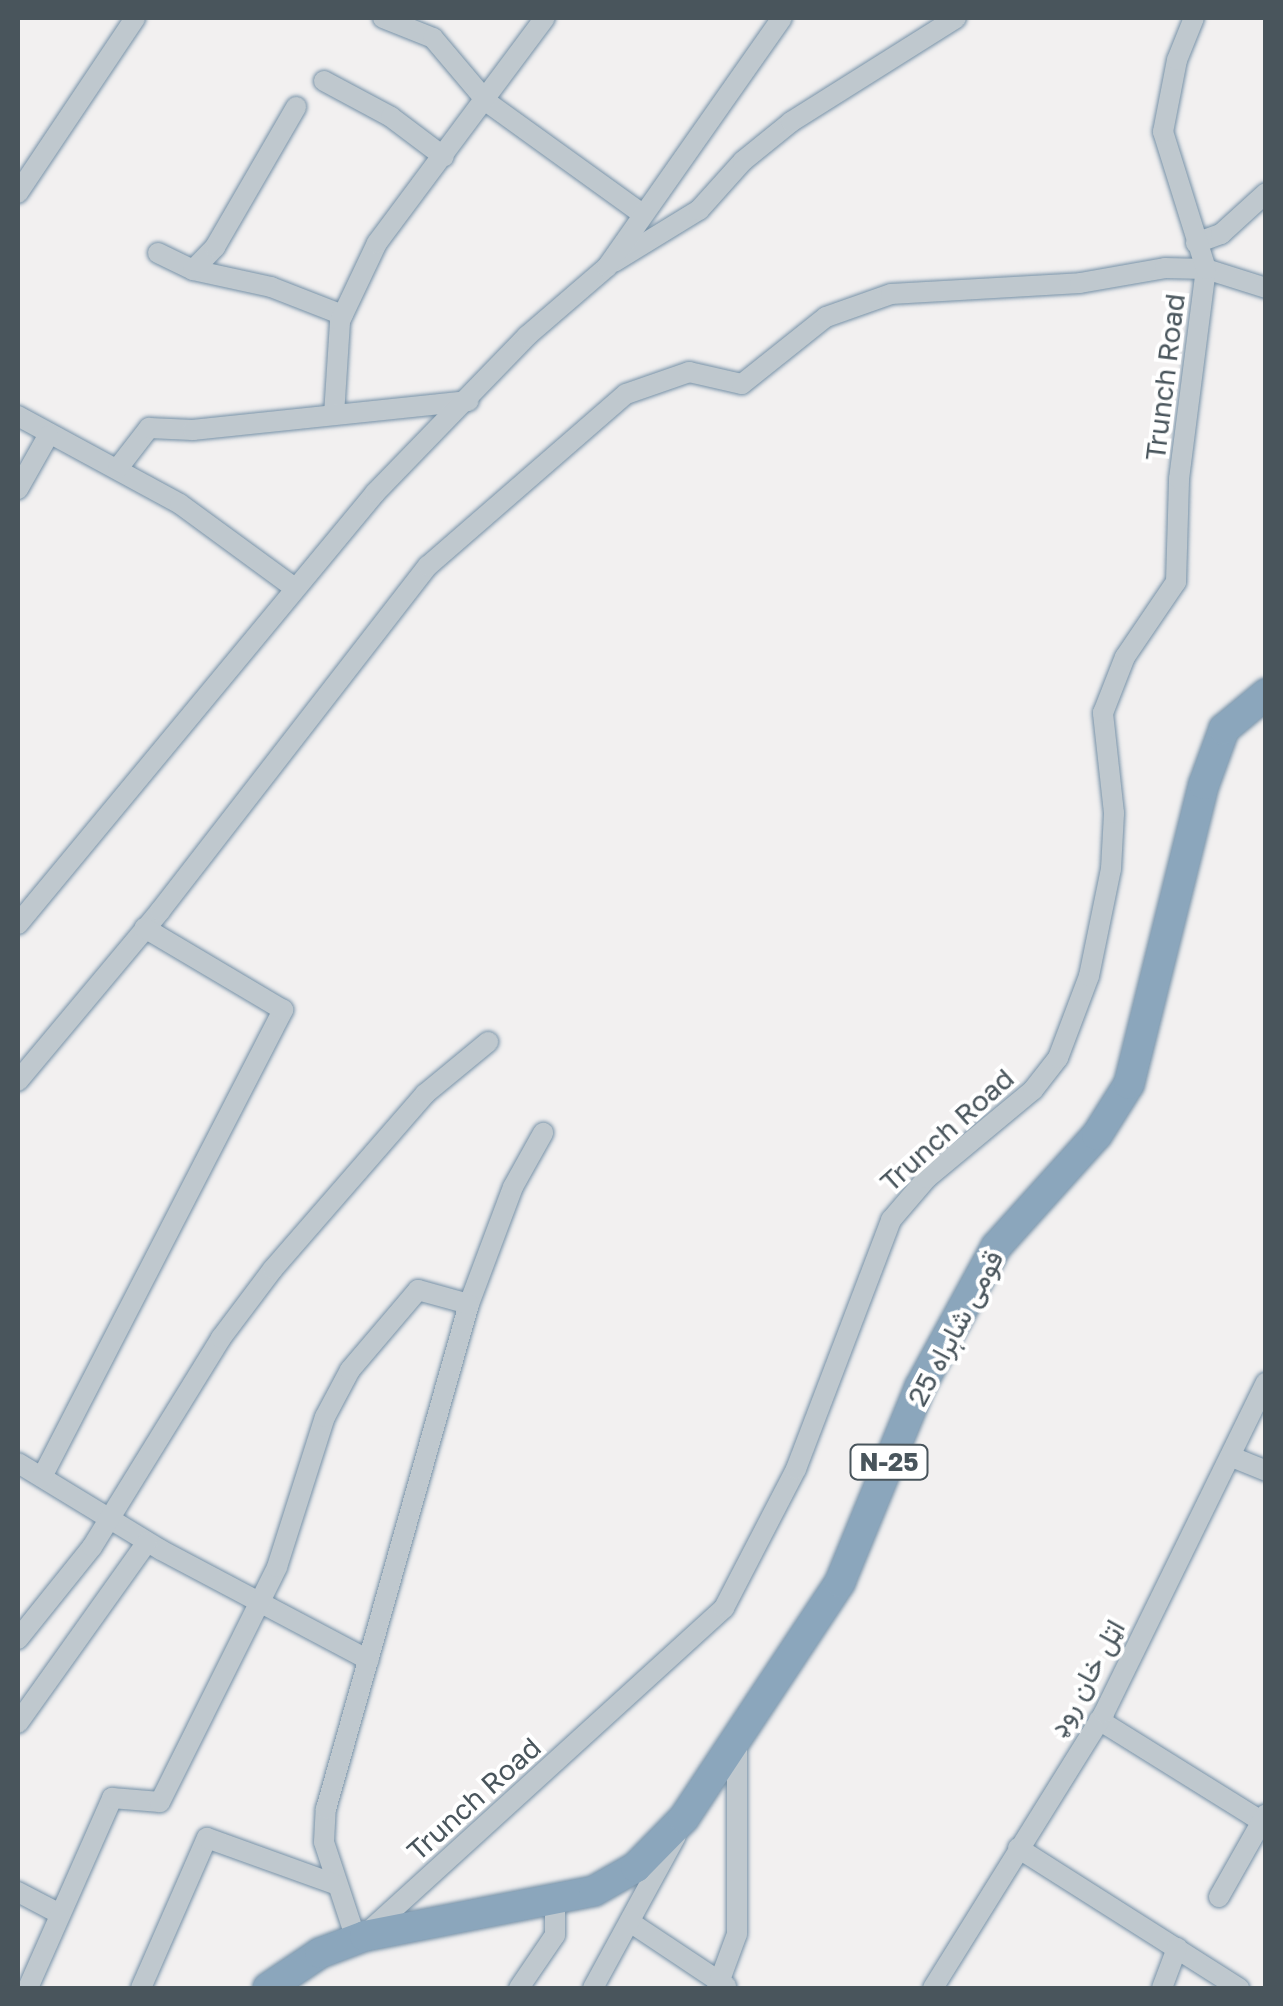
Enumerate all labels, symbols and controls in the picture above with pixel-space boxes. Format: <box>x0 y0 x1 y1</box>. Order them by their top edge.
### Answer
street label: Trunch Road <box>1138 292 1192 462</box>
street label: Trunch Road <box>873 1061 1021 1199</box>
street label: قومی شاہراہ 25 <box>900 1245 1010 1411</box>
road number: N-25 <box>849 1442 929 1482</box>
street label: اټل خان روډ <box>1040 1614 1132 1742</box>
street label: Trunch Road <box>400 1730 548 1868</box>

